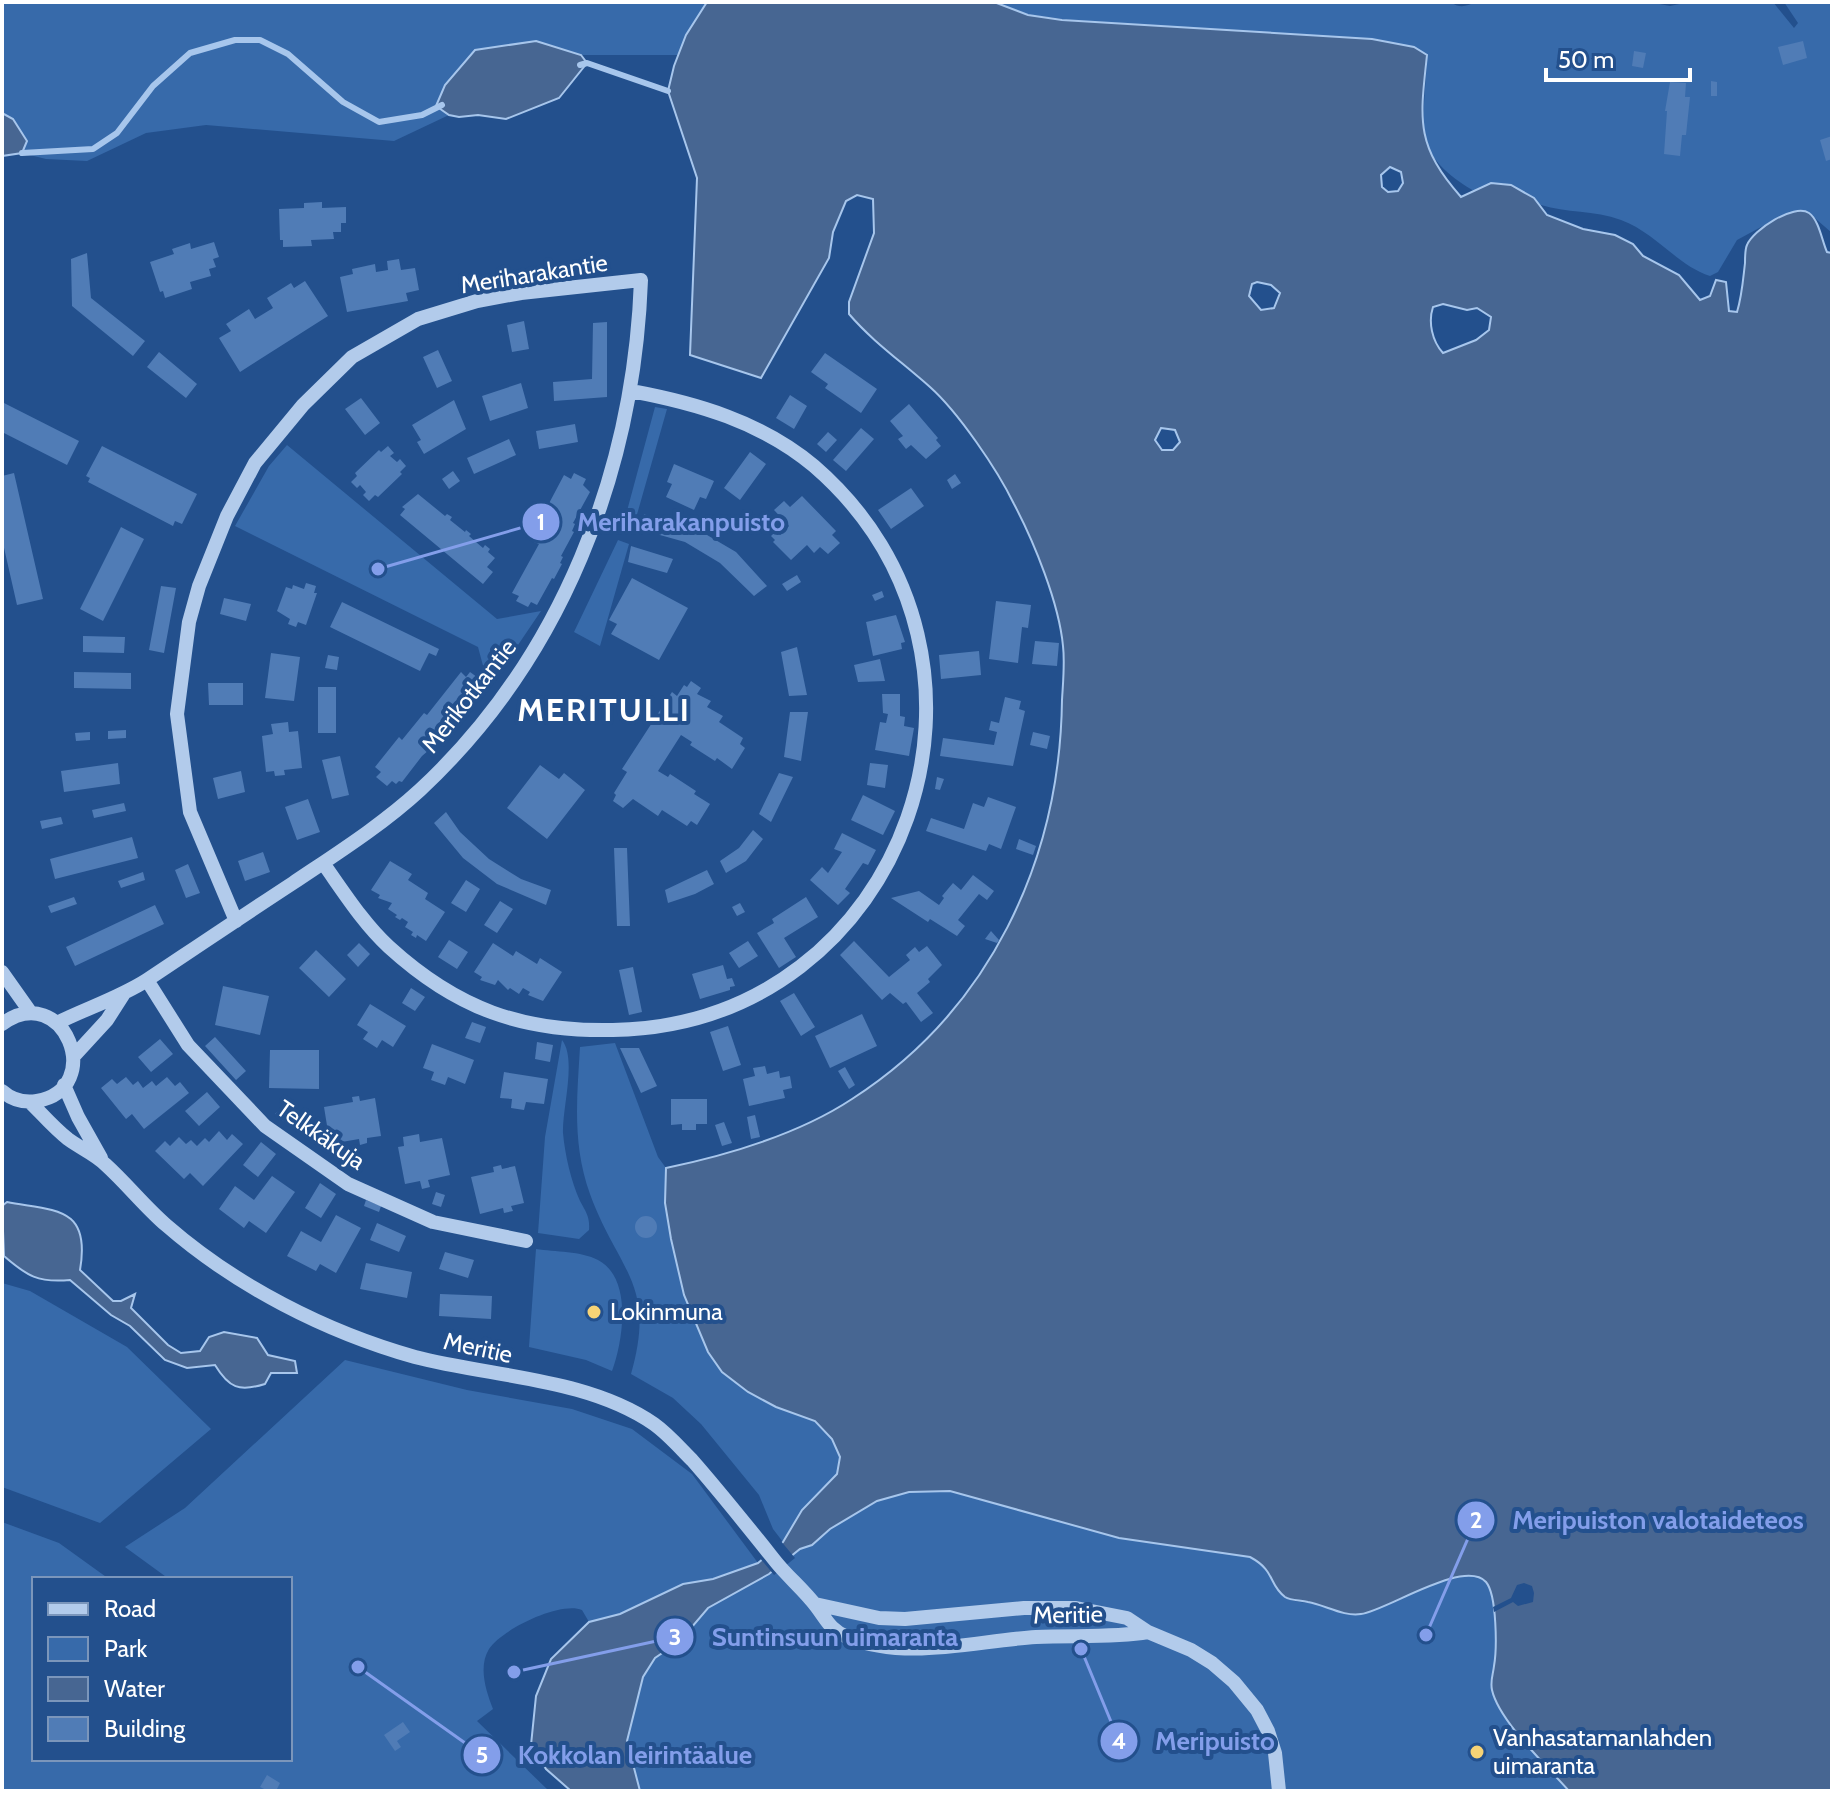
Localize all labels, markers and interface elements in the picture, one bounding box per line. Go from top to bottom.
scale bar [1546,32,1690,82]
text: 50 m [1558,45,1614,74]
street label: Meriharakantie [458,248,610,299]
callout: Meriharakanpuisto [521,497,801,547]
text: Meriharakanpuisto [577,506,785,538]
text: 1 [537,507,545,536]
street label: Merikotkantie [415,633,522,758]
district label: MERITULLI [517,690,691,729]
street label: Telkkäkuja [271,1094,372,1176]
place label: Lokinmuna [610,1297,723,1326]
marker: Lokinmuna [585,1303,603,1321]
street label: Meritie [441,1326,515,1369]
callout: Meripuiston valotaideteos [1456,1495,1820,1545]
text: Meripuiston valotaideteos [1512,1504,1804,1536]
text: 2 [1470,1505,1482,1534]
legend [32,1577,292,1761]
text: Road [104,1594,156,1623]
street label: Meritie [1033,1599,1103,1630]
callout: Suntinsuun uimaranta [655,1612,974,1662]
text: Suntinsuun uimaranta [712,1621,958,1653]
text: 3 [669,1622,681,1651]
text: Park [104,1634,147,1663]
text: Water [104,1674,165,1703]
text: Building [104,1714,186,1743]
callout: Meripuisto [1099,1716,1291,1766]
place label: Vanhasatamanlahden uimaranta [1493,1723,1712,1780]
text: Meripuisto [1155,1725,1275,1757]
text: 4 [1112,1726,1126,1755]
callout: Kokkolan leirintäalue [462,1730,769,1780]
text: Kokkolan leirintäalue [518,1739,752,1771]
text: 5 [476,1740,488,1769]
marker: Vanhasatamanlahden uimaranta [1468,1743,1486,1761]

